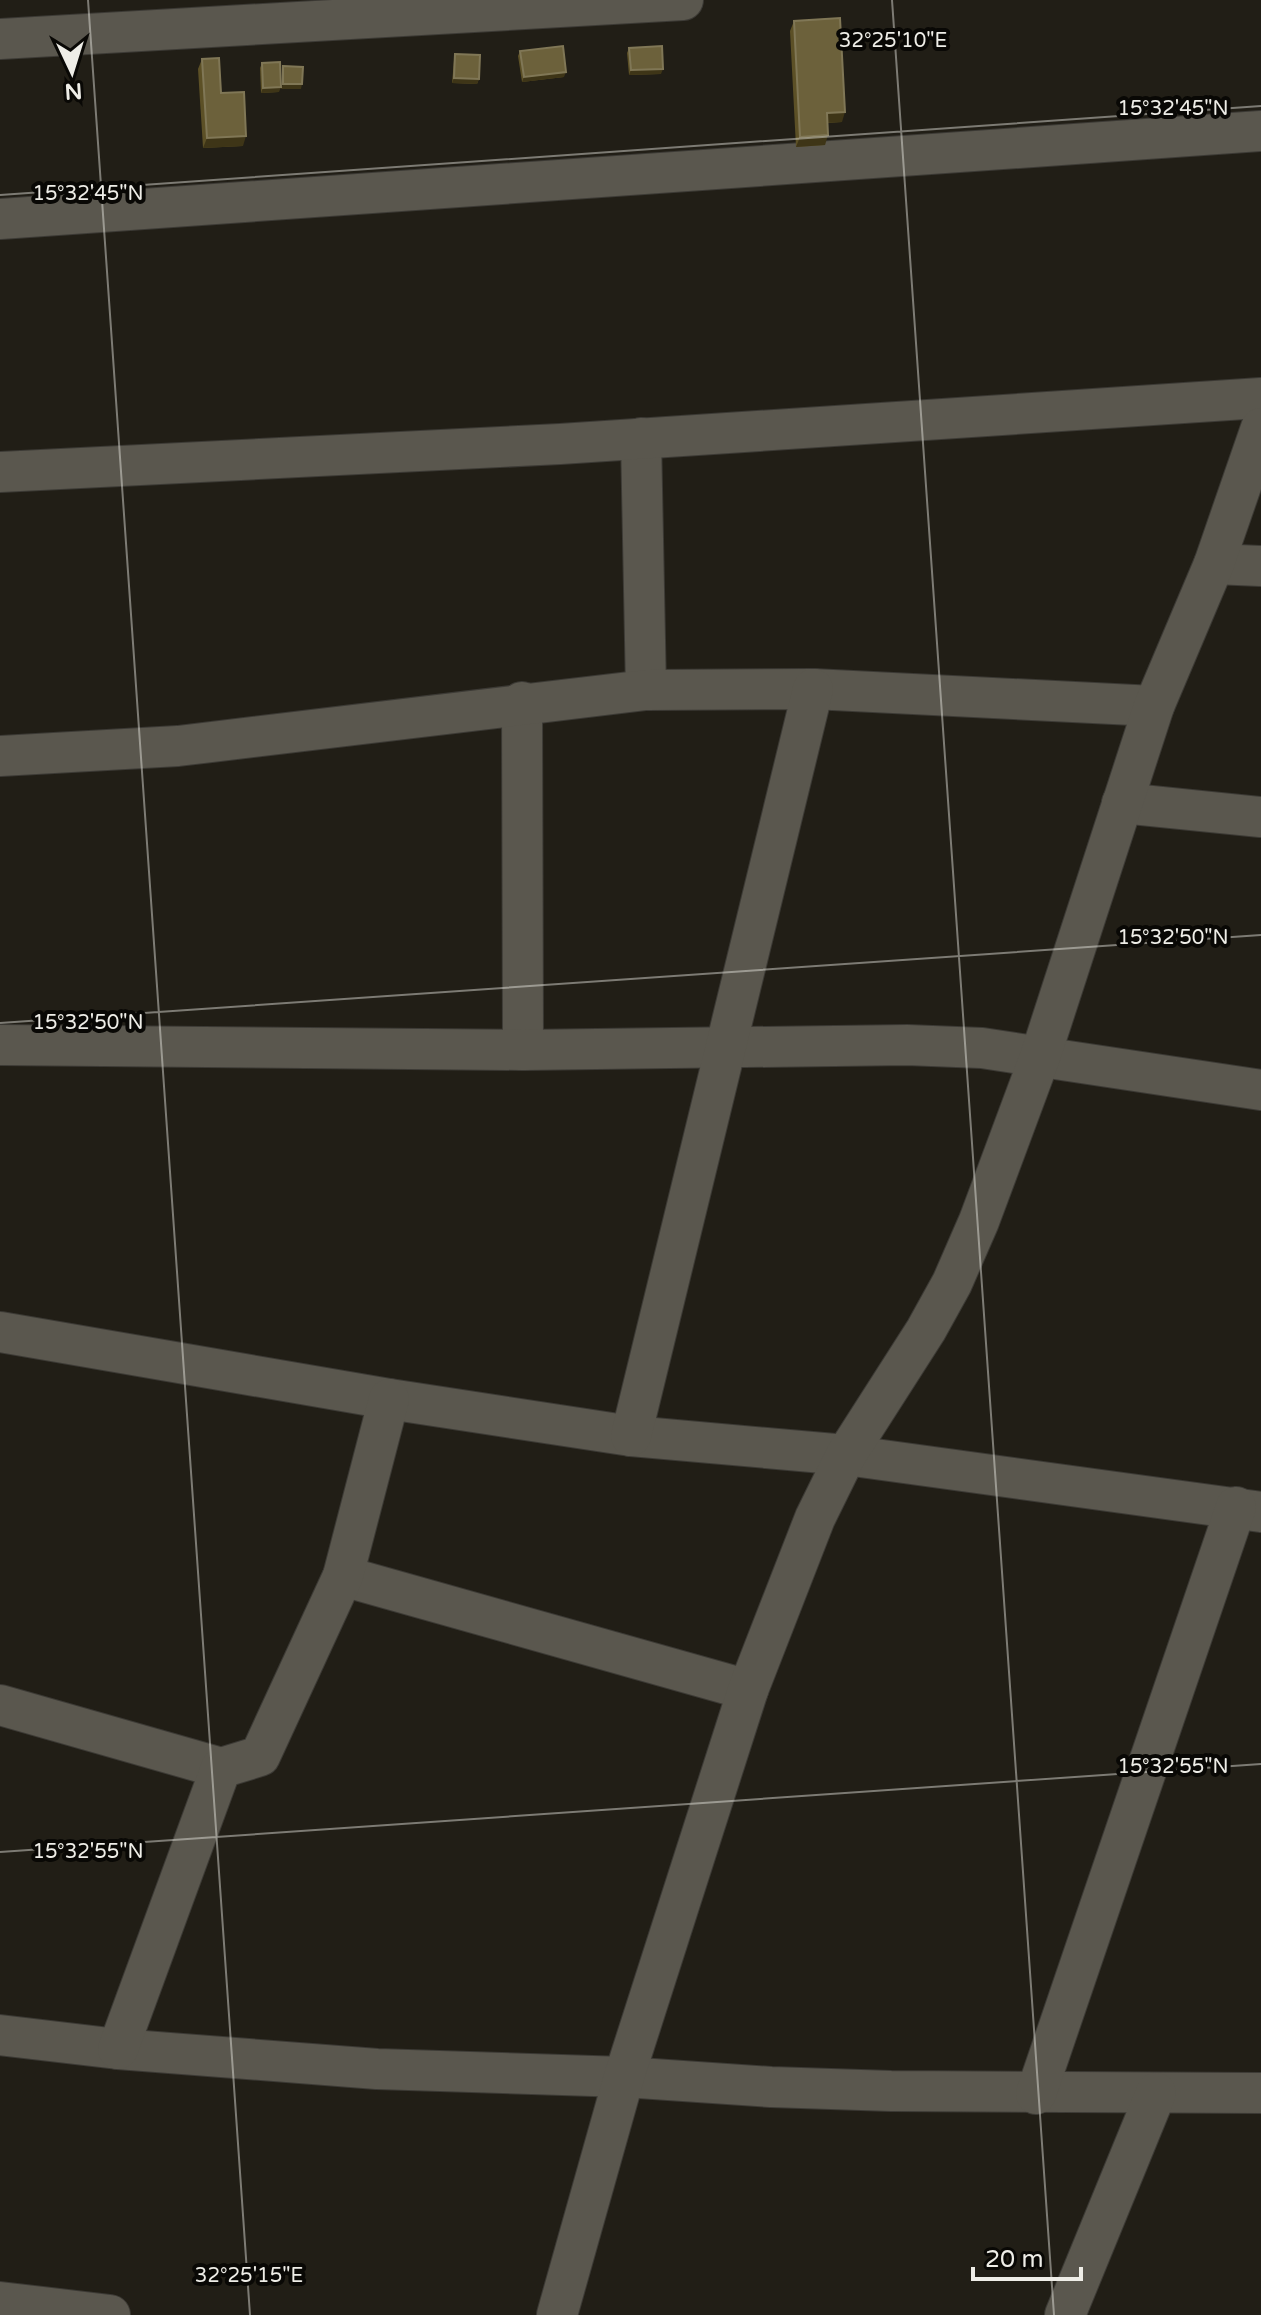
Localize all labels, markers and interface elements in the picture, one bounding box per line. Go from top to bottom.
text: 32°25'10"E [839,29,947,53]
north arrow [32,32,112,112]
text: N [64,77,83,105]
text: 15°32'45"N [1117,97,1229,121]
text: 15°32'45"N [32,182,144,206]
text: 15°32'50"N [1117,926,1229,950]
text: 15°32'50"N [32,1011,144,1035]
text: 15°32'55"N [1117,1755,1229,1779]
text: 15°32'55"N [32,1840,144,1864]
scale bar [973,2231,1081,2281]
text: 20 m [985,2245,1043,2274]
text: 32°25'15"E [195,2264,303,2288]

